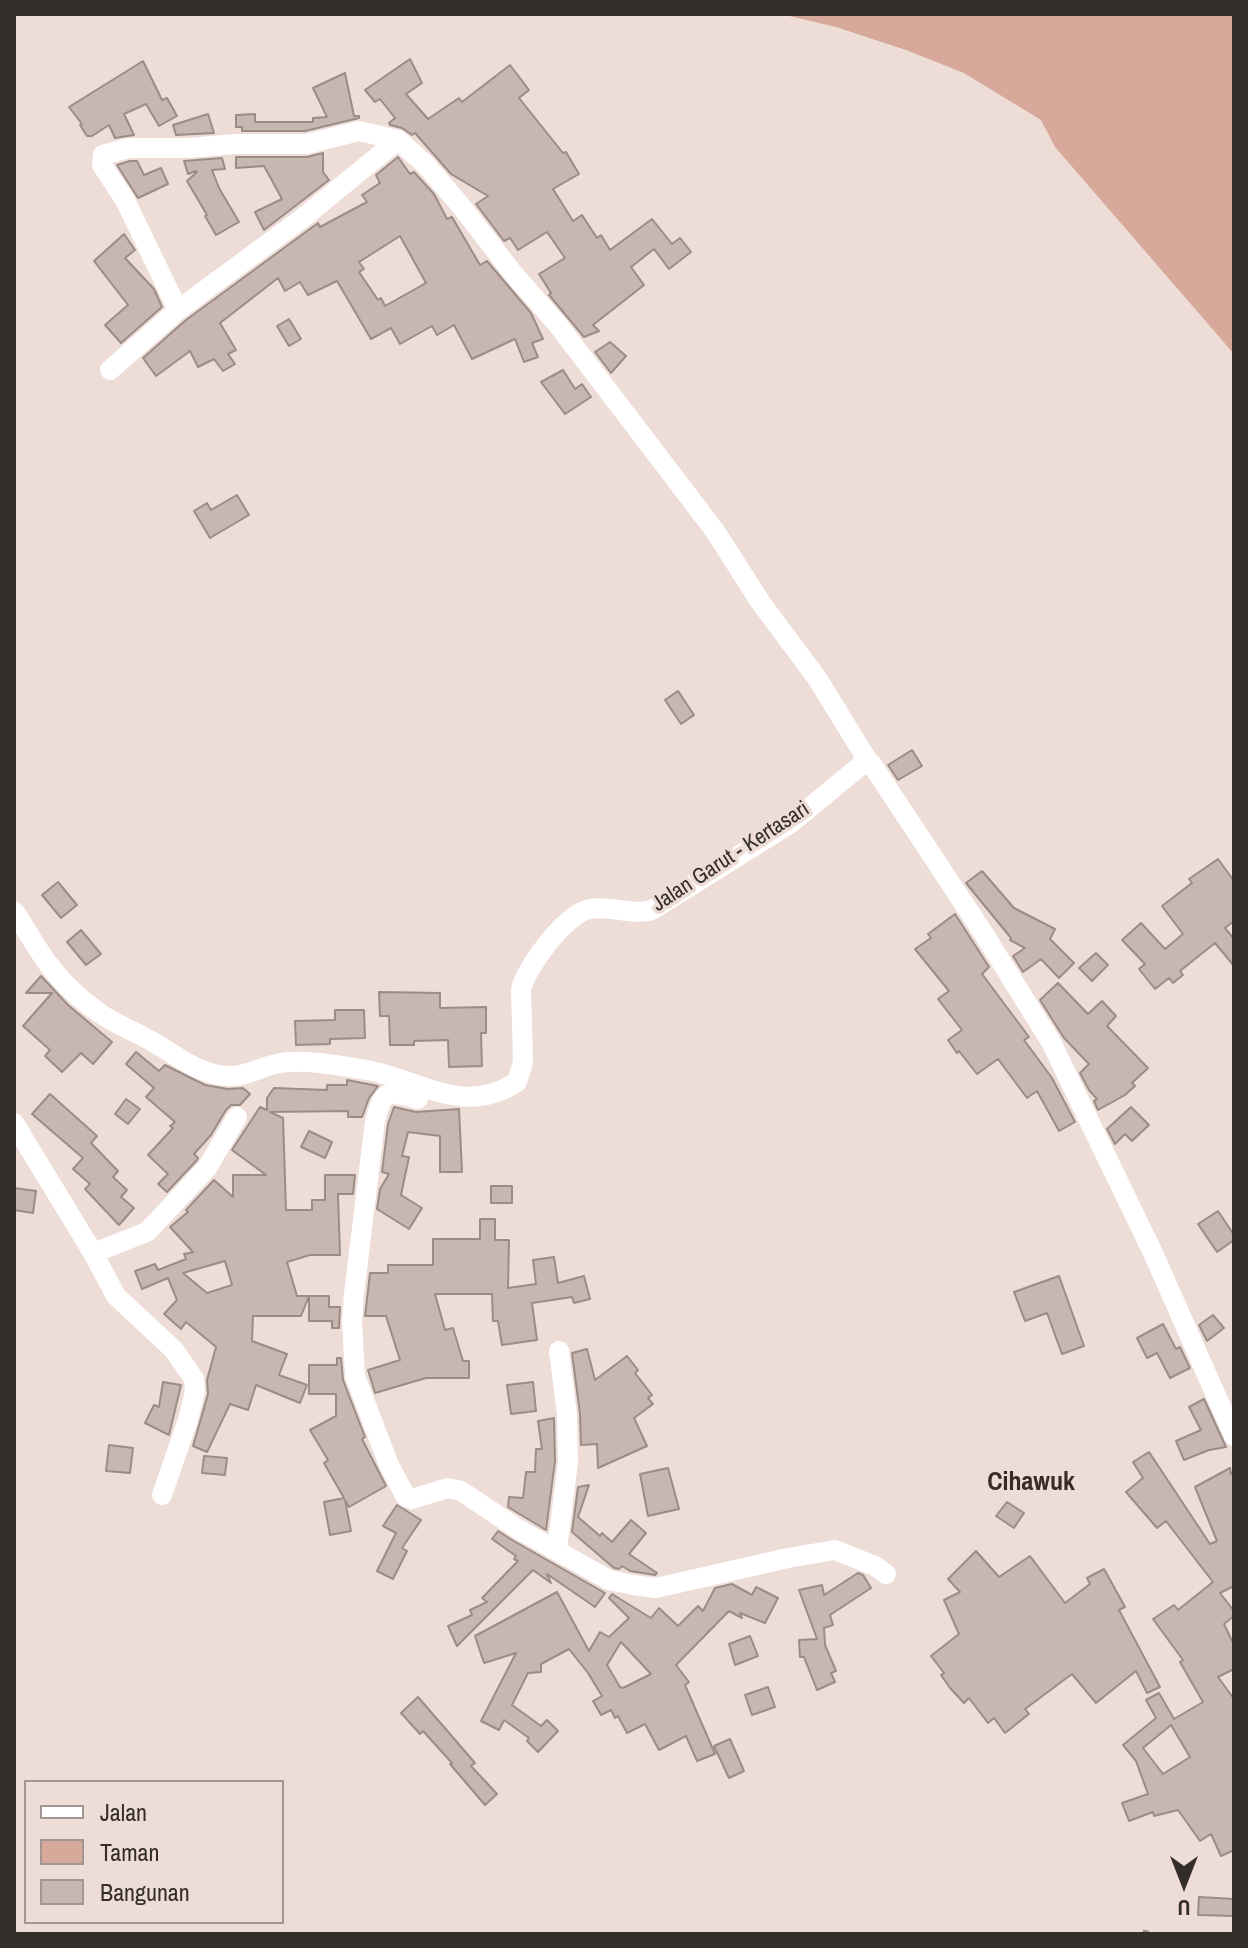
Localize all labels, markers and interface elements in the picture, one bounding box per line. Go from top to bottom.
street label: Jalan Garut - Kertasari [647,796,815,918]
district label: Cihawuk [987,1467,1075,1499]
legend [24,1780,284,1924]
text: Jalan [100,1796,147,1828]
text: Taman [100,1836,159,1868]
north arrow [1144,1844,1224,1924]
text: Bangunan [100,1876,190,1908]
text: U [1177,1893,1191,1923]

